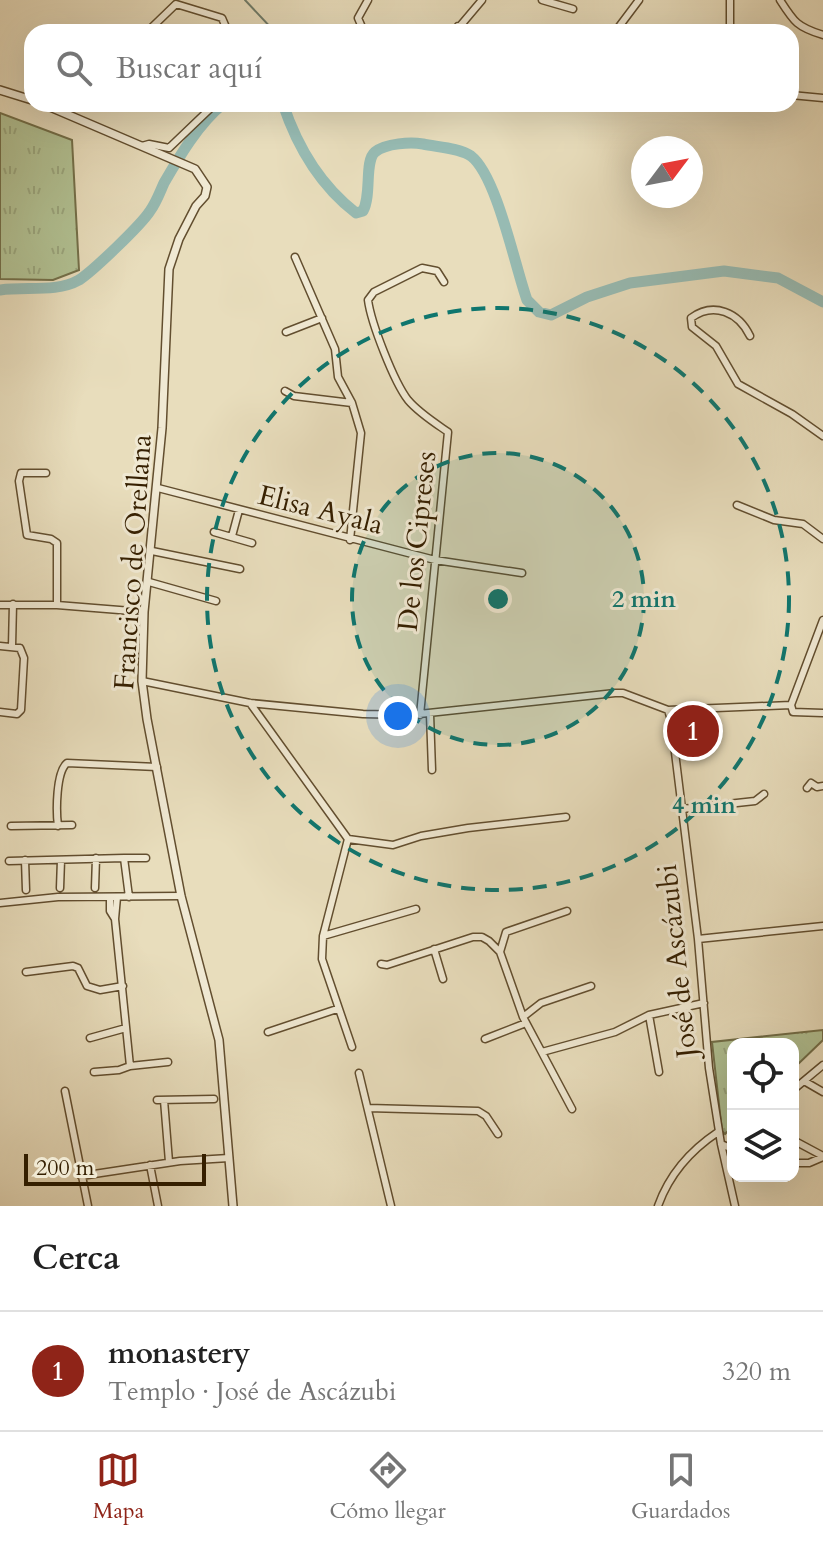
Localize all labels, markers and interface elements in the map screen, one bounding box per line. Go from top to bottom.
search box [24,24,799,112]
icon: search [52,46,96,90]
text: Buscar aquí [116,48,262,89]
north arrow [631,136,703,208]
street label: Francisco de Orellana [105,433,161,691]
street label: De los Cipreses [389,449,445,633]
street label: Elisa Ayala [254,476,387,544]
text: 2 min [612,583,677,616]
centre of rings [484,585,512,613]
your location [378,696,418,736]
pin: 1 [667,701,719,761]
text: 4 min [672,789,737,822]
street label: José de Ascázubi [648,862,706,1063]
map controls [727,1038,799,1182]
button: locate [727,1038,799,1110]
button: layers [727,1110,799,1182]
scale bar [24,1150,206,1186]
text: 200 m [36,1153,94,1183]
text: Cerca [32,1235,120,1281]
text: monastery [108,1333,250,1374]
text: 1 [51,1354,65,1389]
text: 320 m [722,1354,791,1389]
text: Templo · José de Ascázubi [108,1374,396,1409]
tab: Mapa [93,1448,144,1526]
tab: Cómo llegar [330,1448,446,1526]
tab: Guardados [631,1448,730,1526]

